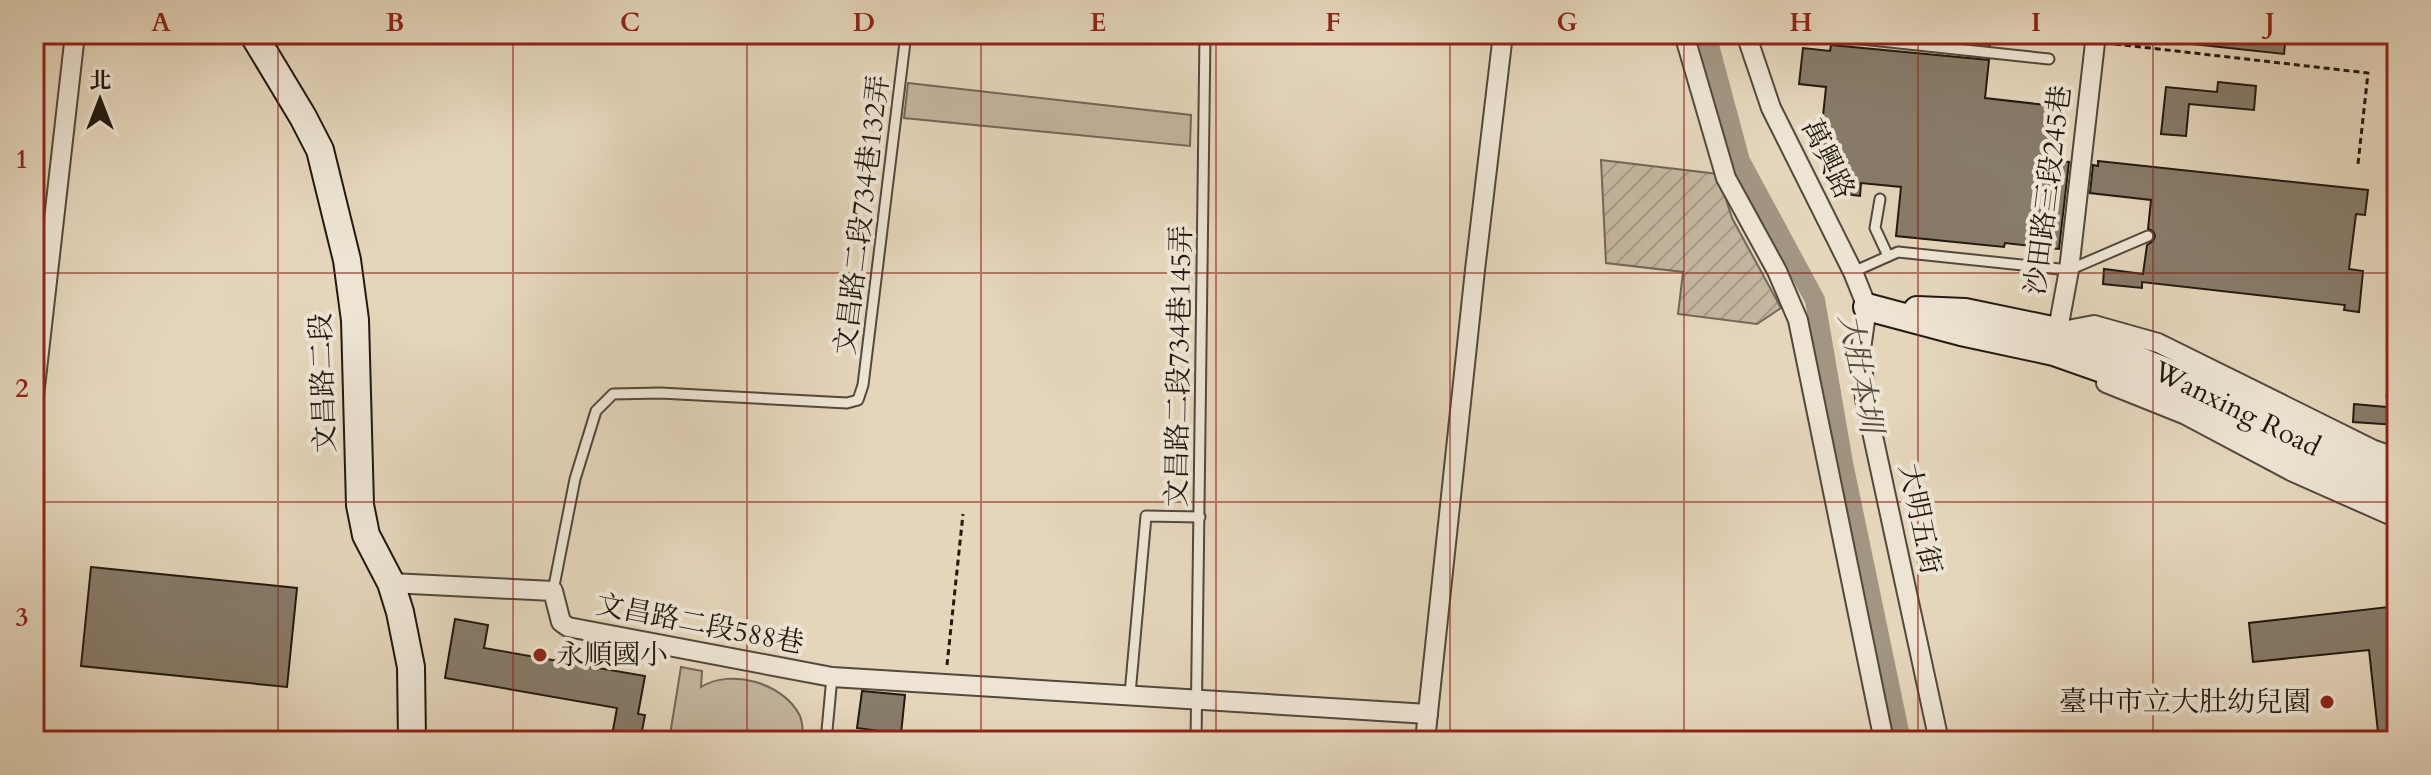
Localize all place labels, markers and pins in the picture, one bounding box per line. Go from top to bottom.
place label: 永順國小 [556,636,668,674]
marker: 永順國小 [531,646,549,664]
place label: 臺中市立大肚幼兒園 [2059,683,2311,721]
marker: 臺中市立大肚幼兒園 [2318,693,2336,711]

